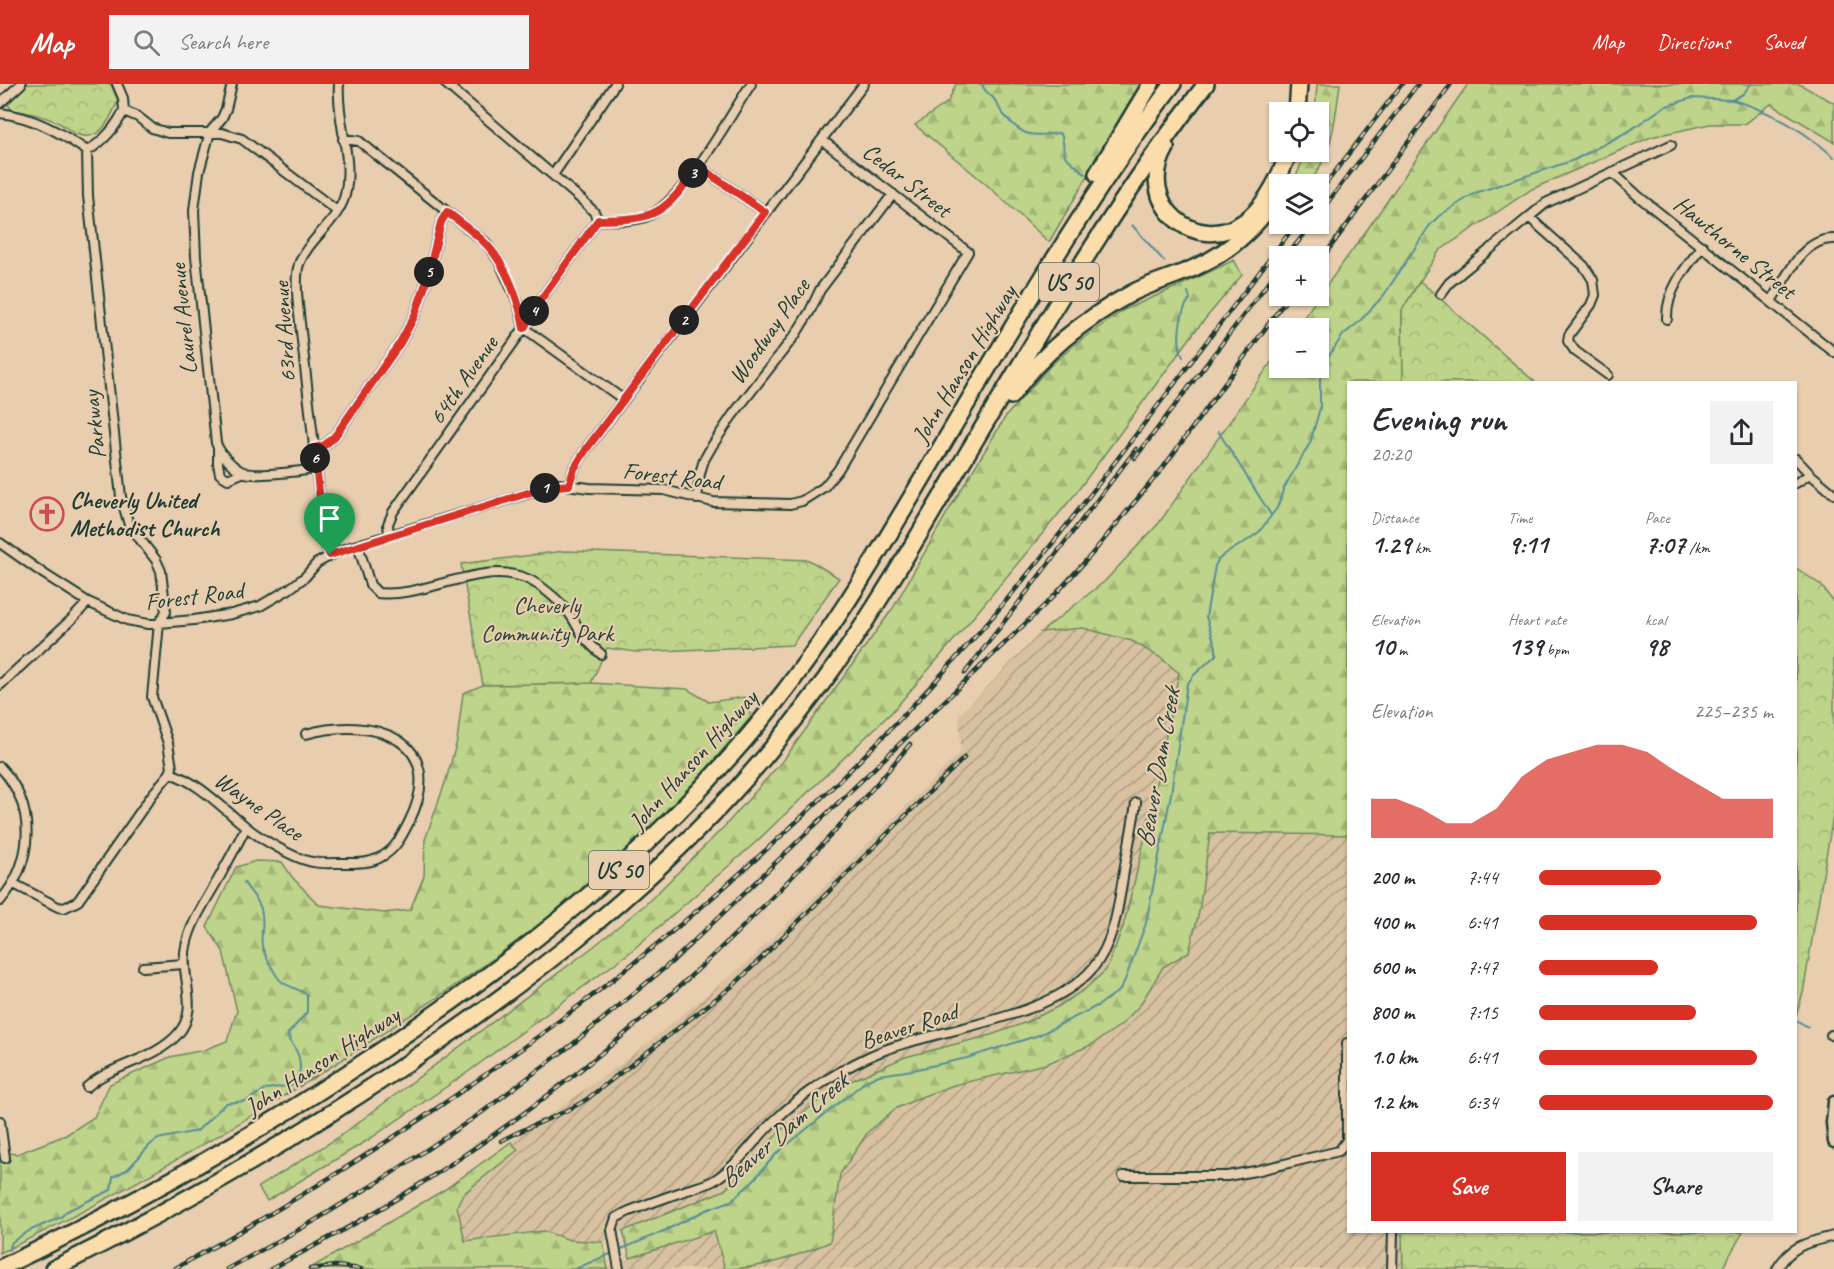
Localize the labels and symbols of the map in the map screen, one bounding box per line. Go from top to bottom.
street label: Cedar Street [857,136,959,225]
pin: 3 [678,158,708,188]
street label: Hawthorne Street [1668,189,1804,307]
pin: 5 [414,257,444,287]
street label: Laurel Avenue [162,260,204,376]
road number: US 50 [1039,263,1099,301]
street label: Woodway Place [722,271,818,390]
street label: John Hanson Highway [905,278,1024,449]
street label: 63rd Avenue [265,279,302,383]
pin: 4 [519,296,549,326]
pin: 2 [669,305,699,335]
street label: 64th Avenue [422,328,506,430]
street label: Parkway [75,388,112,461]
pin: 6 [300,443,330,473]
street label: Forest Road [621,455,726,497]
pin: 1 [530,473,560,503]
place label: Cheverly United Methodist Church [70,485,220,543]
pin [304,493,355,555]
church icon: Cheverly United Methodist Church [29,496,65,532]
street label: Forest Road [143,575,248,617]
park label: Cheverly Community Park [481,590,615,648]
street label: John Hanson Highway [621,682,765,837]
water label: Beaver Dam Creek [1127,682,1188,850]
street label: Wayne Place [209,765,311,849]
road number: US 50 [589,851,649,889]
street label: Beaver Road [857,995,965,1056]
street label: John Hanson Highway [238,999,407,1123]
water label: Beaver Dam Creek [712,1062,858,1196]

